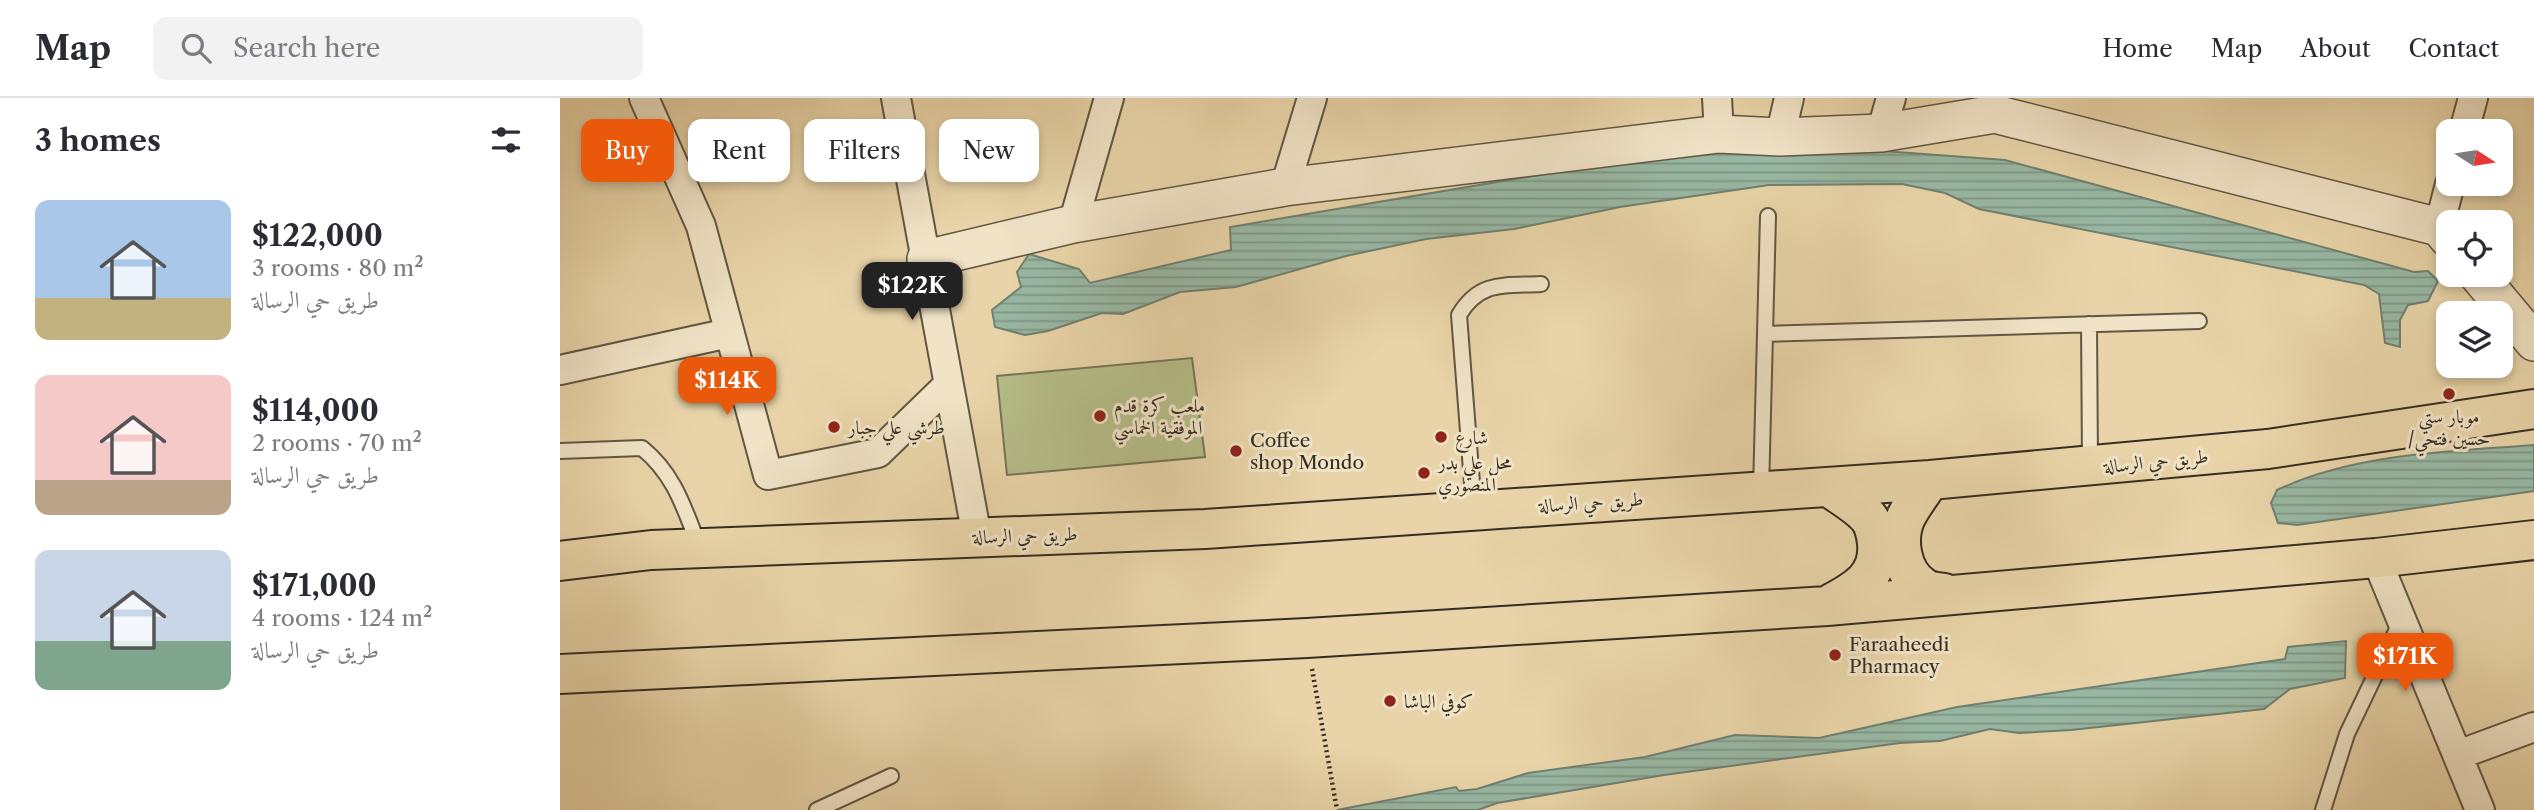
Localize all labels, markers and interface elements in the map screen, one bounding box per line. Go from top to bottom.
search box [153,17,643,80]
text: Map [35,28,111,69]
icon: search [177,29,215,67]
text: Search here [233,32,380,64]
text: Home [2102,34,2173,63]
text: Map [2211,34,2262,63]
text: About [2300,34,2371,63]
text: Contact [2409,34,2499,63]
chip: Buy [581,119,674,182]
chip: Rent [688,119,790,182]
chip: Filters [804,119,925,182]
chip: New [939,119,1039,182]
north arrow [2436,119,2513,196]
map controls [2436,119,2513,378]
icon: filters [487,121,525,159]
text: 3 homes [35,122,161,159]
button: locate [2436,210,2513,287]
text: $122,000 [252,217,383,254]
icon: home [91,228,175,312]
text: 3 rooms · 80 m² [252,254,424,282]
pin: $122K [863,262,961,322]
text: $122K [878,271,946,299]
text: طريق حي الرسالة [252,286,379,314]
button: layers [2436,301,2513,378]
pin: $114K [678,358,776,417]
text: $114K [694,366,760,394]
marker: موبار ستي /حسين فتحي [2441,386,2457,402]
text: $114,000 [252,392,379,429]
place label: ملعب كرة قدم الموفقية الخماسي [1114,394,1205,445]
icon: home [91,403,175,487]
place label: موبار ستي /حسين فتحي [2408,405,2490,457]
marker: ملعب كرة قدم الموفقية الخماسي [1092,408,1108,424]
place label: طرشي علي جبار [846,416,945,446]
marker: طرشي علي جبار [826,419,842,435]
place label: شارع [1455,426,1488,453]
text: 2 rooms · 70 m² [252,429,422,457]
place label: Coffee shop Mondo [1250,429,1364,474]
marker: شارع [1433,429,1449,445]
marker: Coffee shop Mondo [1228,443,1244,459]
street label: طريق حي الرسالة [2102,445,2210,482]
place label: محل علي بدر المنصوري [1436,451,1512,500]
text: طريق حي الرسالة [252,461,379,489]
marker: محل علي بدر المنصوري [1416,465,1432,481]
street label: طريق حي الرسالة [1537,487,1644,522]
street label: طريق حي الرسالة [971,522,1078,553]
text: $171,000 [252,567,377,604]
icon: home [91,578,175,662]
text: 4 rooms · 124 m² [252,604,432,632]
place label: Faraaheedi Pharmacy [1849,633,1949,678]
pin: $171K [2356,634,2454,693]
text: طريق حي الرسالة [252,636,379,664]
text: $171K [2373,642,2437,670]
marker: Faraaheedi Pharmacy [1827,647,1843,663]
place label: كوفي الباشا [1404,690,1473,717]
marker: كوفي الباشا [1382,693,1398,709]

